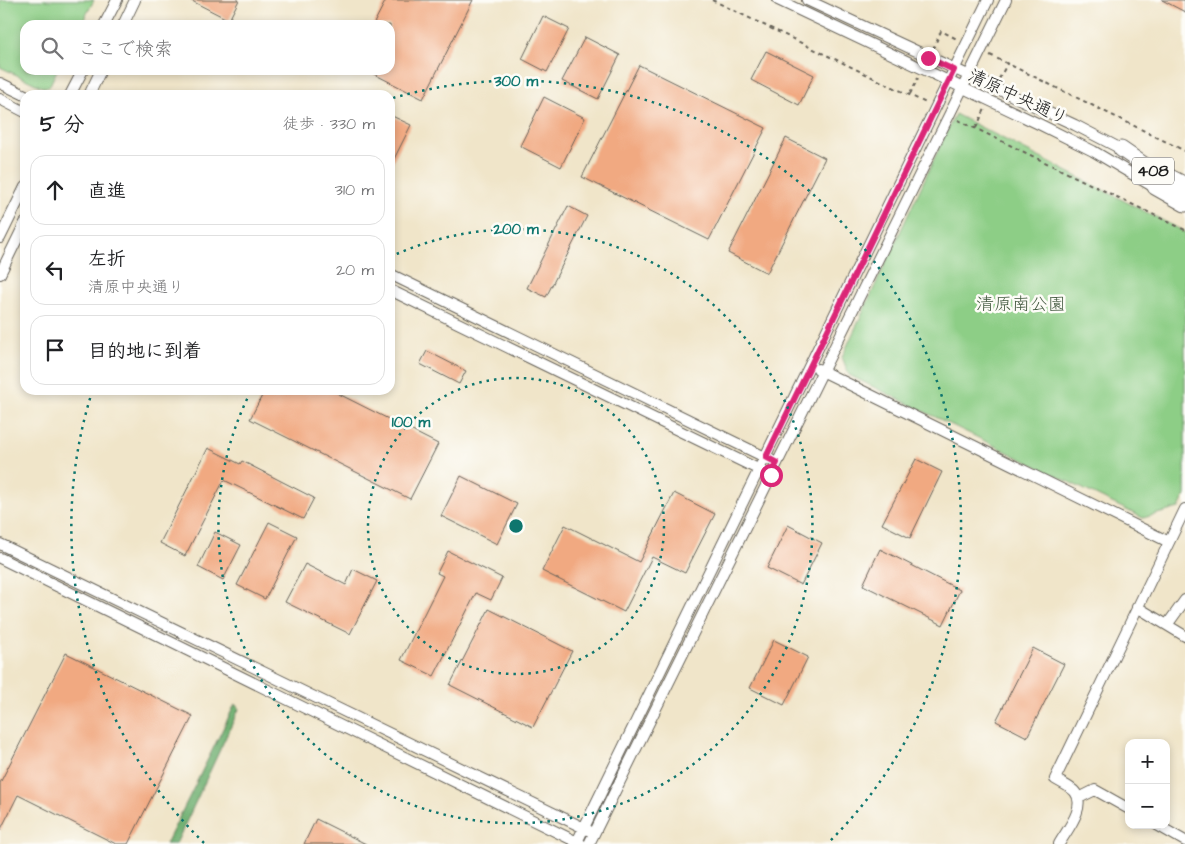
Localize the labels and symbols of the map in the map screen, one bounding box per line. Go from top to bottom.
route end [917,47,940,70]
street label: 清原中央通り [964,63,1072,131]
text: 300 m [493,71,538,92]
road number: 408 [1132,158,1174,185]
text: 200 m [492,219,539,240]
park label: 清原南公園 [976,292,1066,317]
text: 100 m [392,412,431,433]
route start [760,464,783,487]
centre of rings [507,517,525,535]

